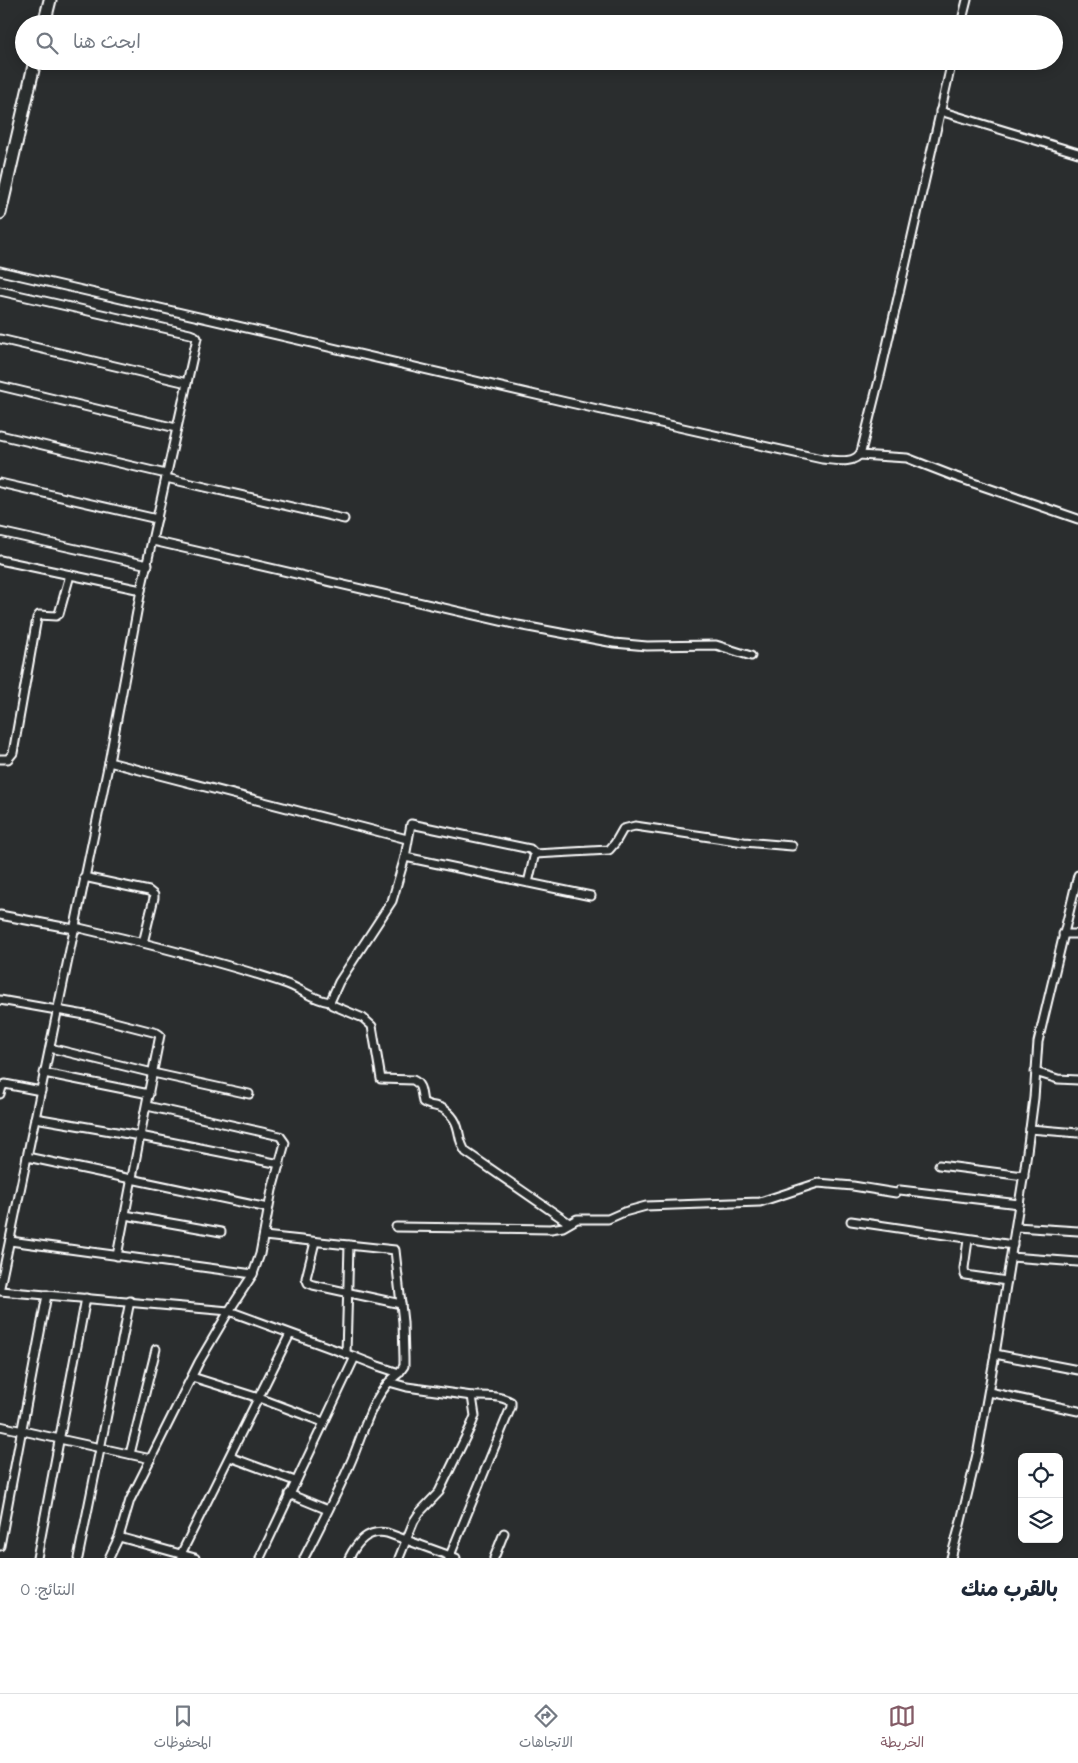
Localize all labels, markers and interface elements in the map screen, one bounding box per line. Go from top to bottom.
search box [15,15,1063,70]
icon: search [33,29,61,57]
text: ابحث هنا [73,29,141,53]
map controls [1018,1453,1063,1543]
button: locate [1018,1453,1063,1498]
button: layers [1018,1498,1063,1543]
text: بالقرب منك [961,1575,1058,1602]
text: النتائج: 0 [20,1579,75,1599]
tab: المحفوظات [154,1702,211,1755]
tab: الاتجاهات [519,1702,573,1755]
tab: الخريطة [881,1702,924,1755]

